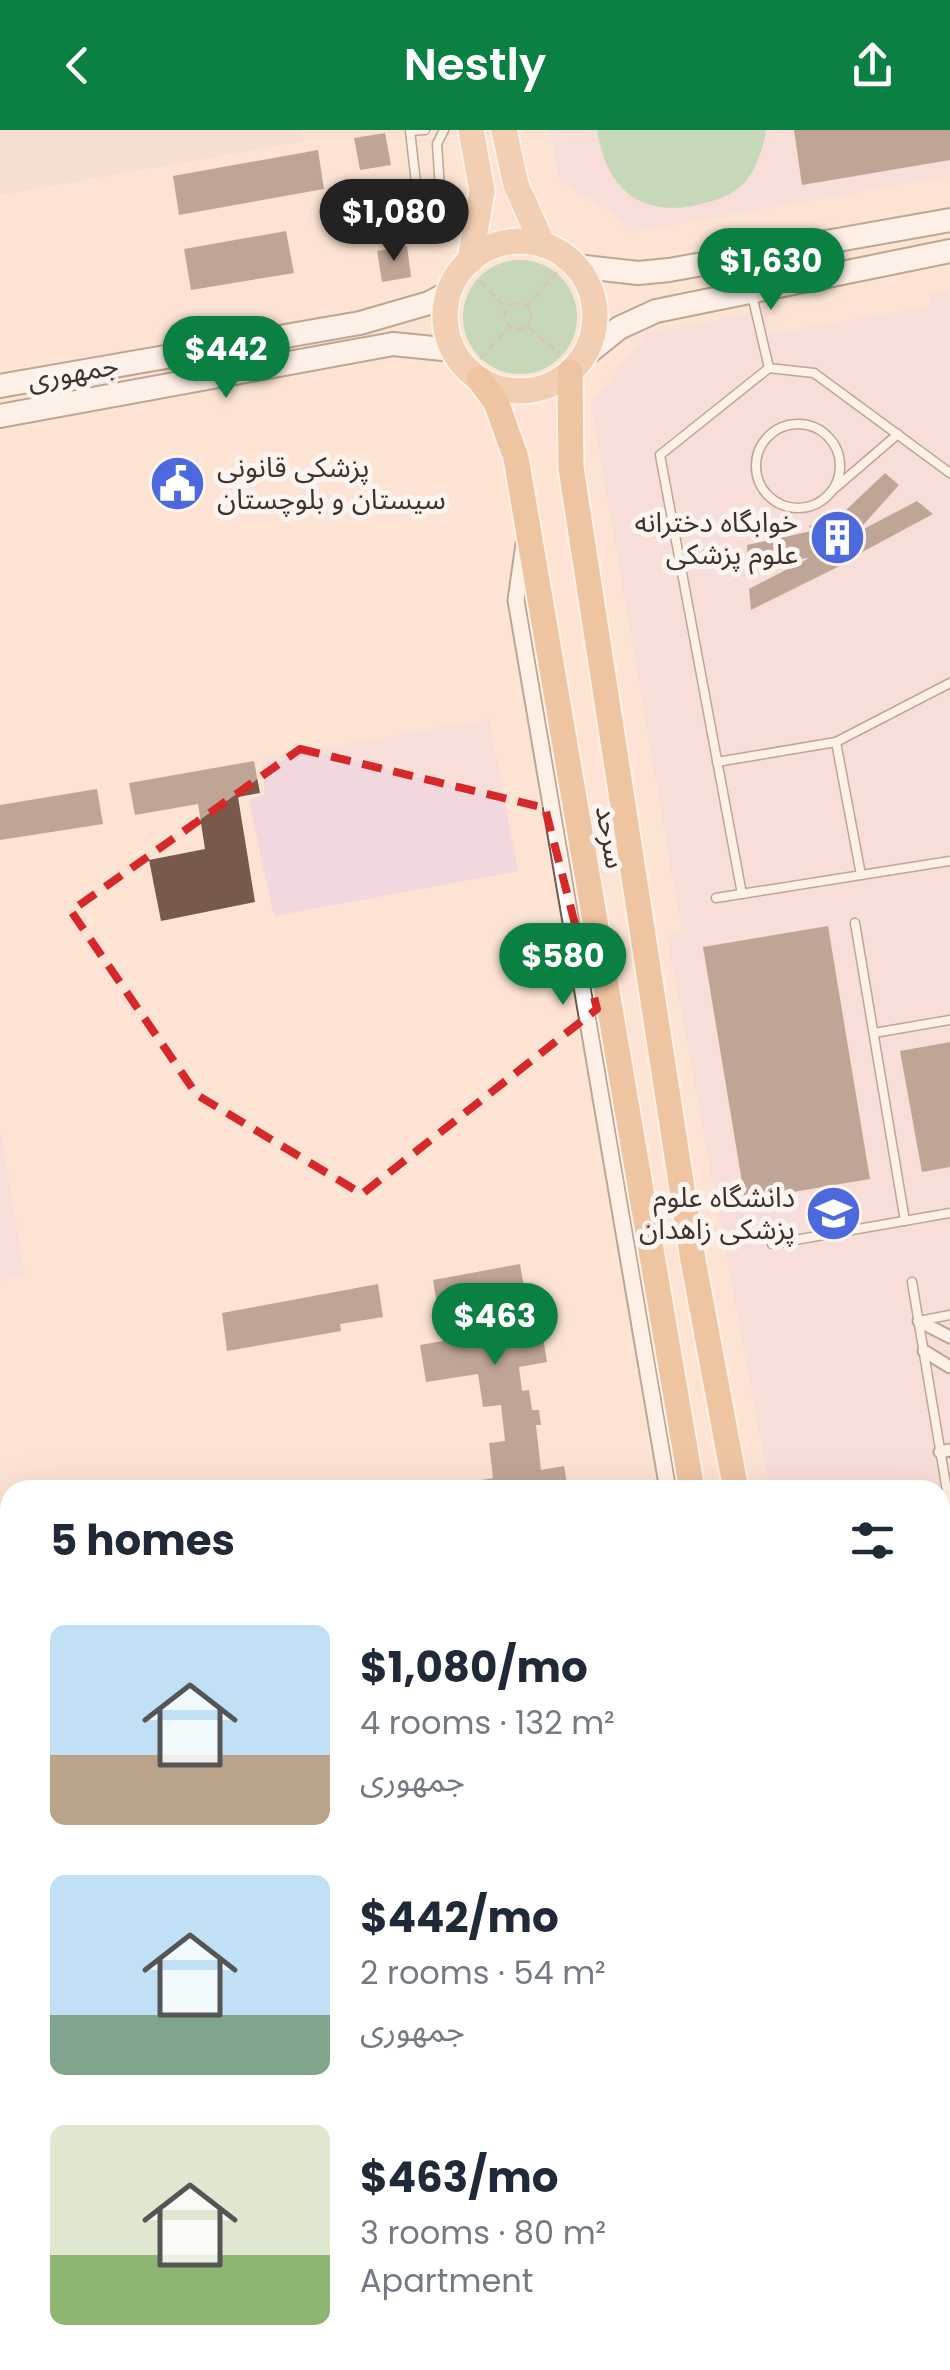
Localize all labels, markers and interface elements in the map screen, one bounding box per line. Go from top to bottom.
text: Nestly [404,33,546,96]
icon: back [50,38,105,93]
icon: share [845,38,900,93]
pin: $1,080 [313,179,475,264]
text: $1,080 [342,189,446,234]
pin: $1,630 [690,228,852,313]
text: $1,630 [720,238,822,283]
pin: $442 [167,316,285,401]
text: $442 [185,326,267,371]
street label: جمهوری [25,345,122,400]
place label: پزشکی قانونی سیستان و بلوچستان [217,448,446,519]
public building icon: پزشکی قانونی سیستان و بلوچستان [148,453,208,513]
place label: خوابگاه دخترانه علوم پزشکی [634,503,798,575]
building icon: خوابگاه دخترانه علوم پزشکی [807,508,867,568]
street label: سرحد [586,803,635,872]
pin: $580 [504,923,622,1008]
text: $580 [521,933,605,978]
place label: دانشگاه علوم پزشکی زاهدان [639,1178,795,1249]
school or university icon: دانشگاه علوم پزشکی زاهدان [804,1183,864,1243]
pin: $463 [436,1283,554,1368]
text: $463 [454,1293,536,1338]
text: 5 homes [50,1511,235,1570]
icon: filters [845,1513,900,1568]
text: $1,080/mo [360,1638,588,1697]
icon: home [130,1665,250,1785]
text: 4 rooms · 132 m² [360,1700,615,1745]
text: جمهوری [360,1757,465,1802]
text: $442/mo [360,1888,559,1947]
icon: home [130,1915,250,2035]
text: 2 rooms · 54 m² [360,1950,606,1995]
text: جمهوری [360,2007,465,2052]
text: $463/mo [360,2148,559,2207]
icon: home [130,2165,250,2285]
text: 3 rooms · 80 m² [360,2210,606,2255]
text: Apartment [360,2258,533,2303]

